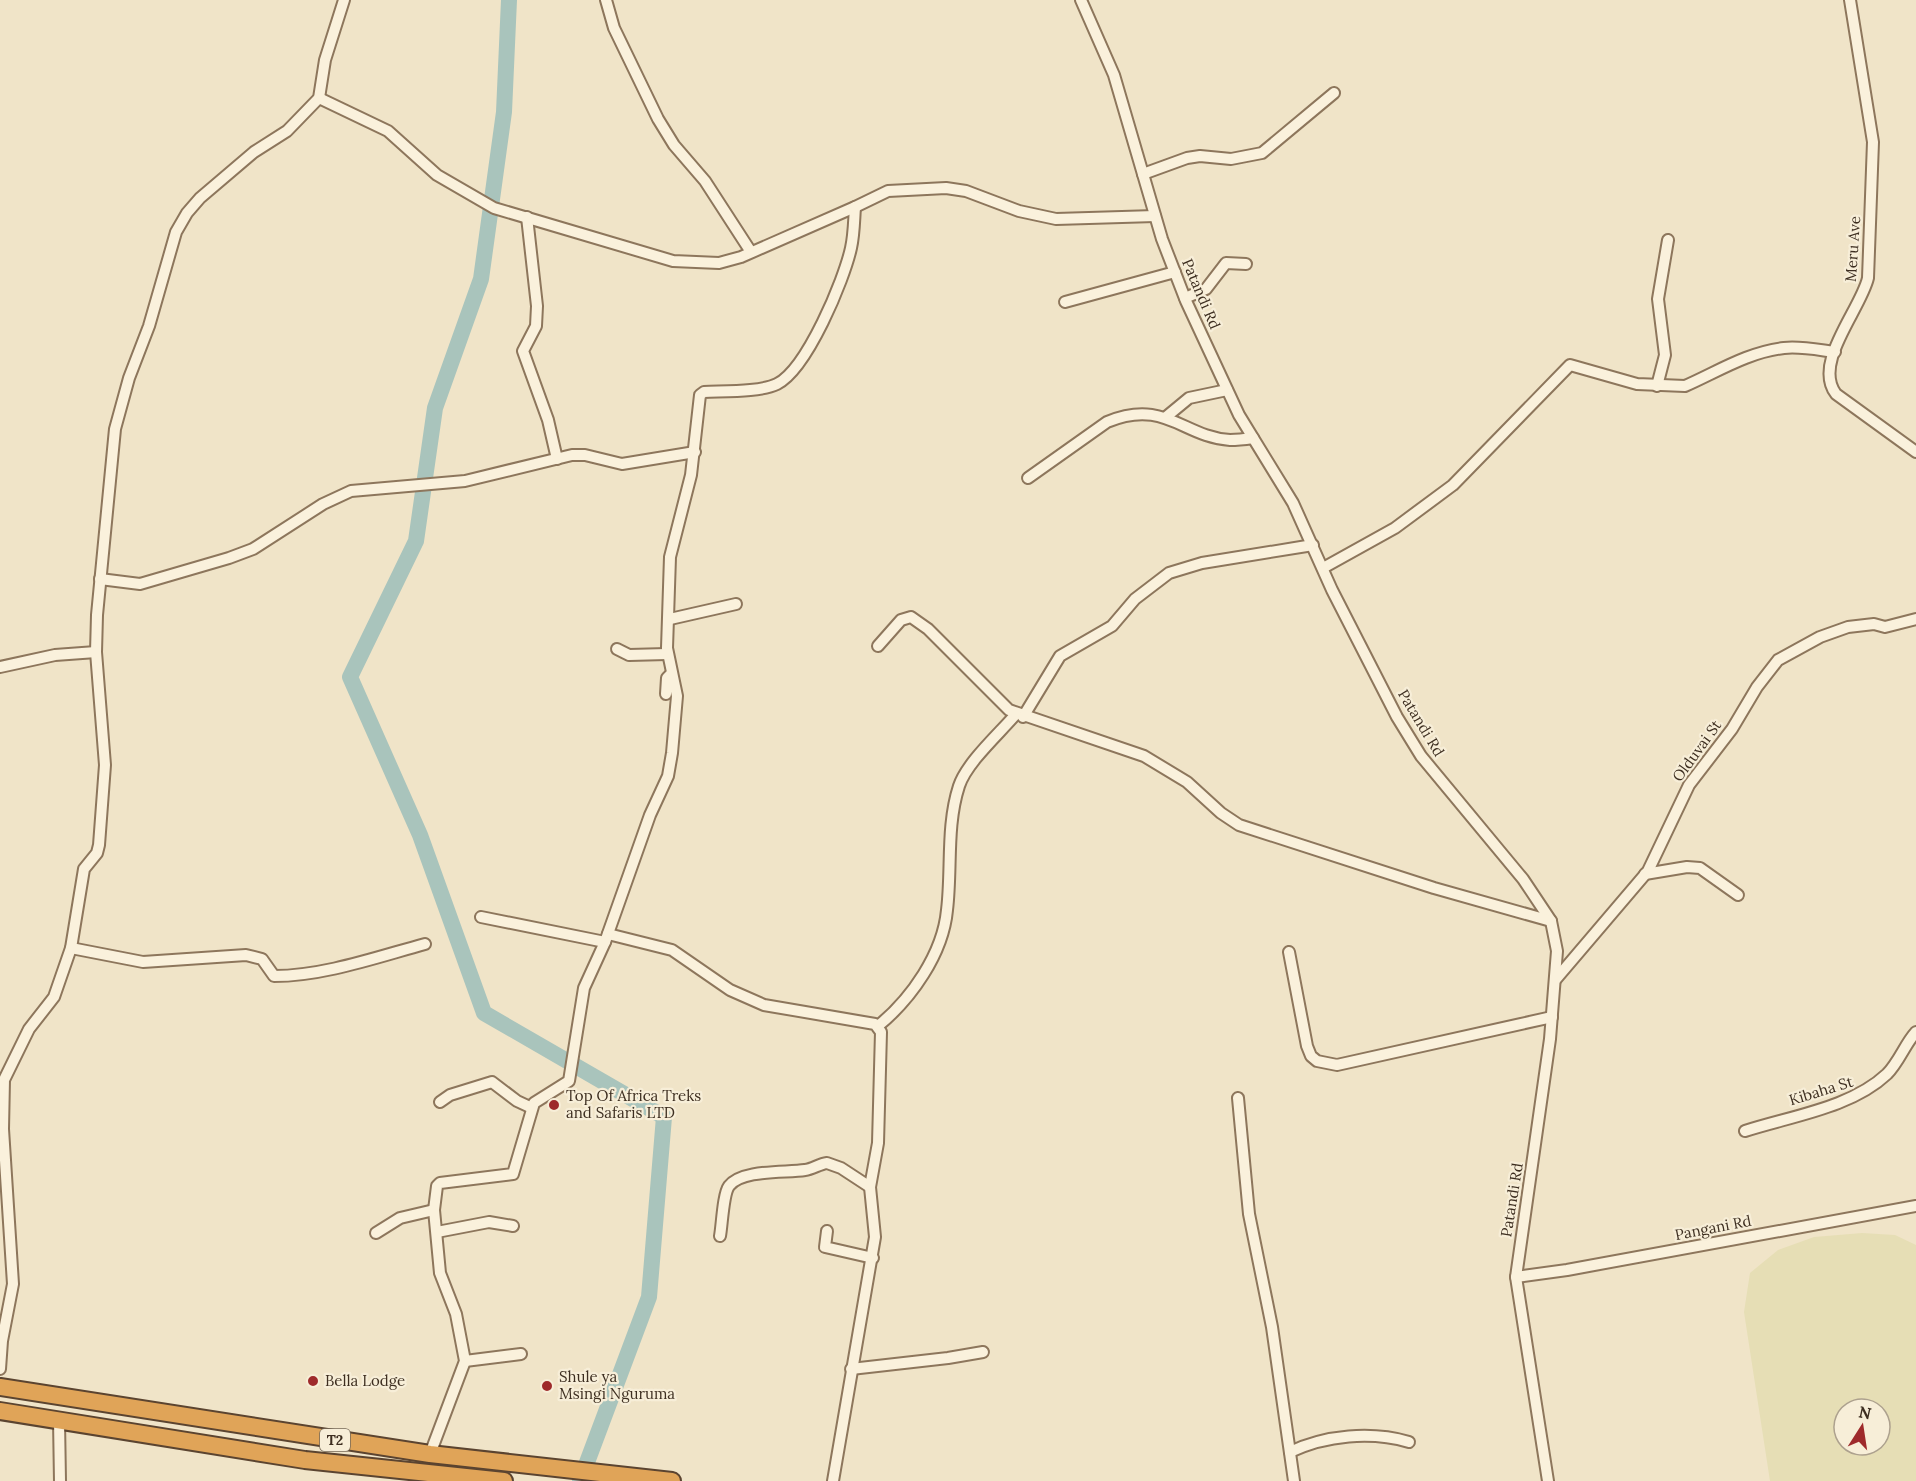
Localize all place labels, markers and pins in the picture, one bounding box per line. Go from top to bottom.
place label: Top Of Africa Treks and Safaris LTD [566,1086,701,1122]
marker: Top Of Africa Treks and Safaris LTD [547,1098,561,1112]
place label: Shule ya Msingi Nguruma [559,1367,675,1403]
place label: Bella Lodge [325,1371,405,1390]
marker: Bella Lodge [306,1374,320,1388]
marker: Shule ya Msingi Nguruma [540,1379,554,1393]

